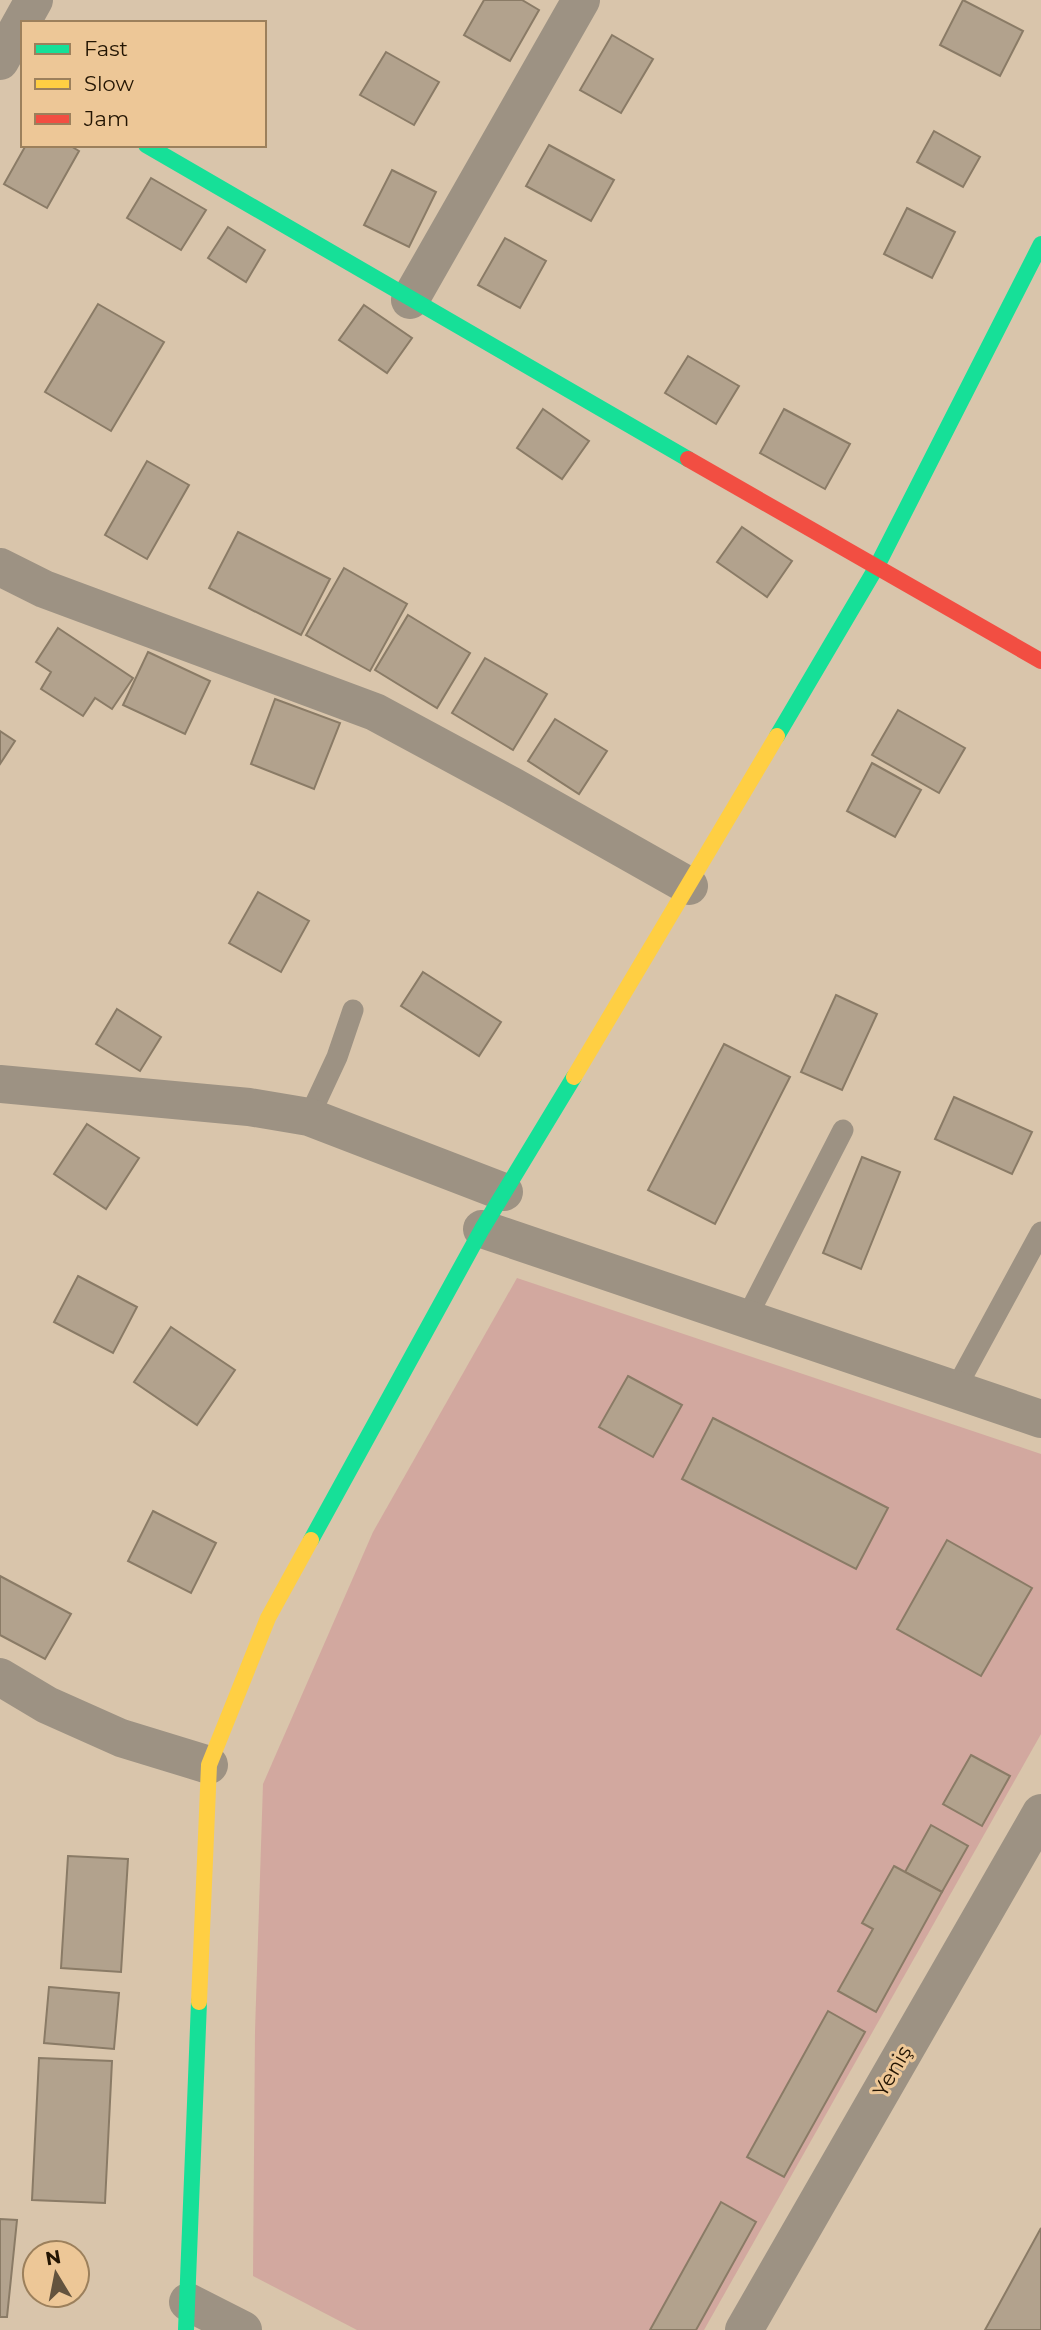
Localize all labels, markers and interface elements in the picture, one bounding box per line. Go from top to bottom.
legend [21,21,266,147]
text: Fast [84,36,128,61]
text: Slow [84,71,134,96]
text: Jam [83,106,129,131]
street label: Yeniş [867,2041,917,2101]
north arrow [21,2239,91,2309]
text: N [44,2245,63,2270]

